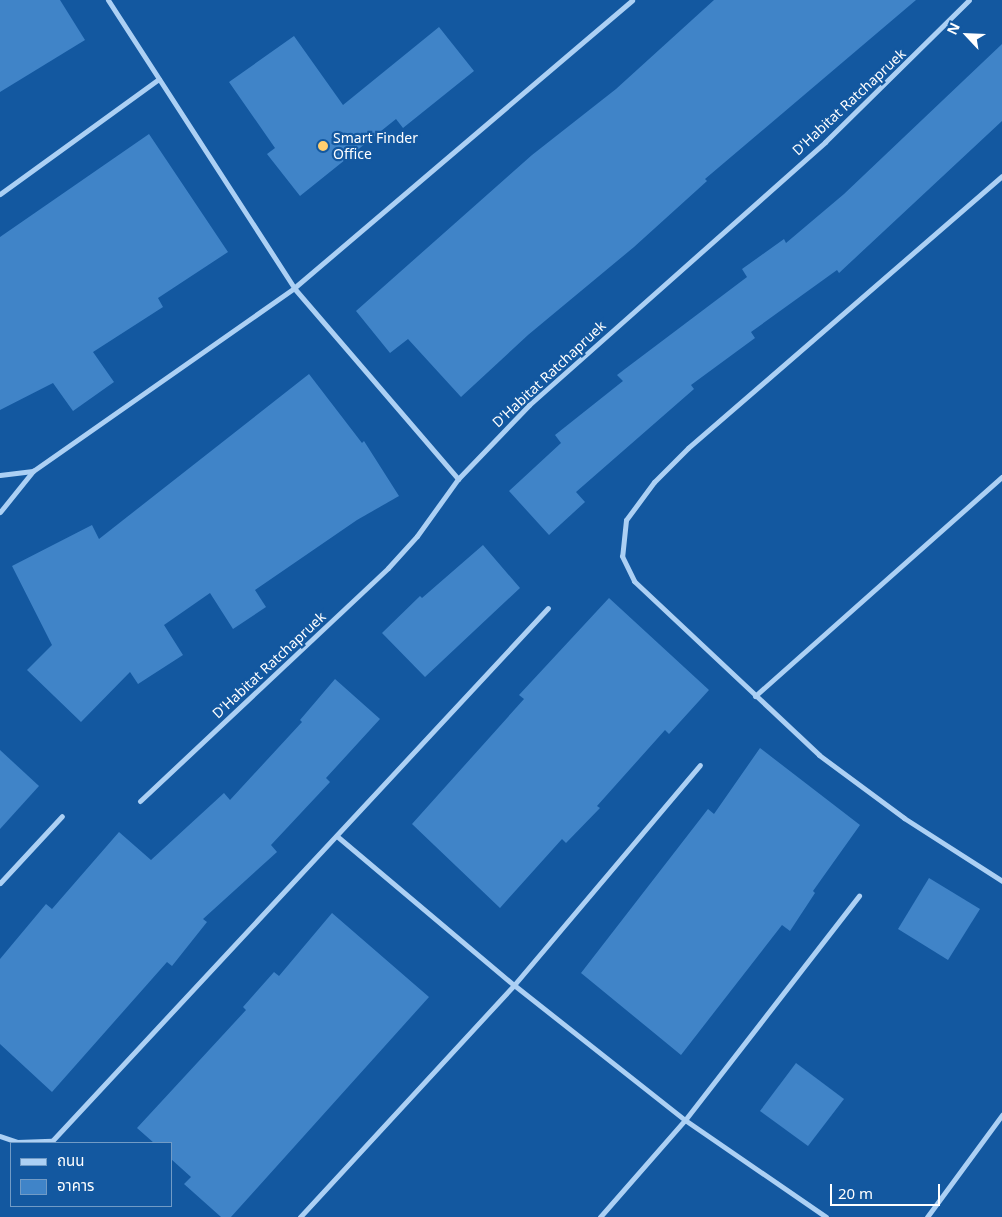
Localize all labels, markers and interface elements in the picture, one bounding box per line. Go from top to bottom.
north arrow [942,10,992,60]
text: N [942,19,964,38]
street label: D'Habitat Ratchapruek [789,45,909,159]
place label: Smart Finder Office [333,130,418,162]
marker: Smart Finder Office [317,140,329,152]
street label: D'Habitat Ratchapruek [489,317,609,431]
street label: D'Habitat Ratchapruek [209,608,329,722]
legend [10,1142,172,1207]
text: ถนน [57,1150,84,1170]
scale bar [832,1174,942,1206]
text: อาคาร [57,1175,94,1195]
text: 20 m [838,1183,873,1203]

